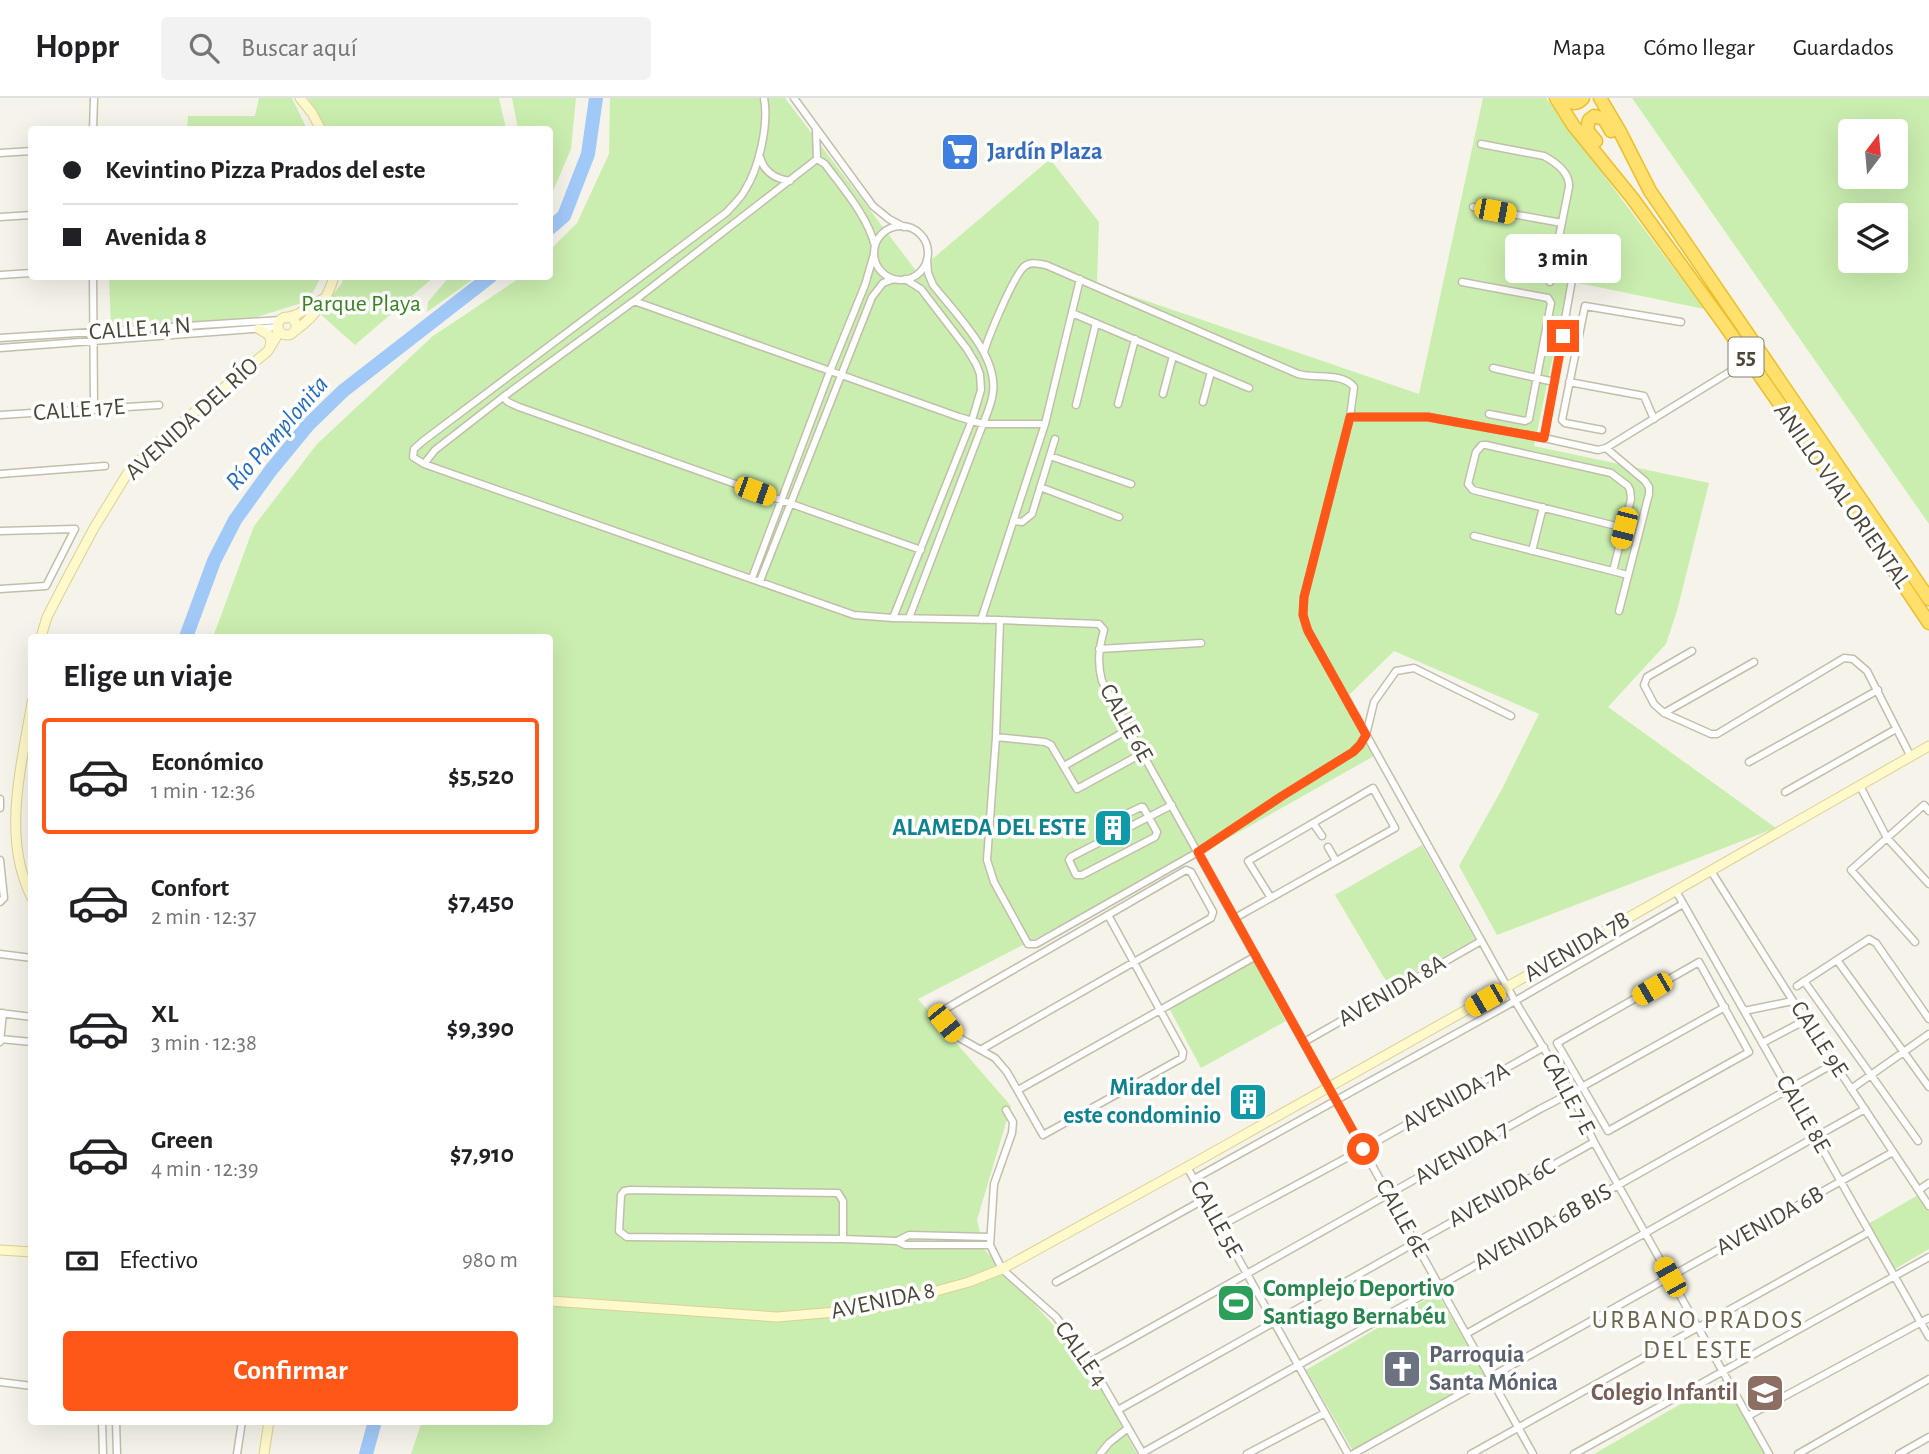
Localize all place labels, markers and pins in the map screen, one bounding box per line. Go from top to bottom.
supermarket icon: Jardín Plaza [939,131,981,173]
place label: Jardín Plaza [987,140,1102,164]
building icon: ALAMEDA DEL ESTE [1092,807,1134,849]
place label: ALAMEDA DEL ESTE [892,816,1086,840]
place label: Mirador del este condominio [1063,1076,1221,1128]
building icon: Mirador del este condominio [1227,1081,1269,1123]
place label: Complejo Deportivo Santiago Bernabéu [1263,1277,1455,1329]
sports icon: Complejo Deportivo Santiago Bernabéu [1215,1282,1257,1324]
place label: Parroquia Santa Mónica [1429,1343,1558,1395]
church icon: Parroquia Santa Mónica [1381,1348,1423,1390]
school or university icon: Colegio Infantil [1744,1372,1786,1414]
place label: Colegio Infantil [1591,1381,1738,1405]

